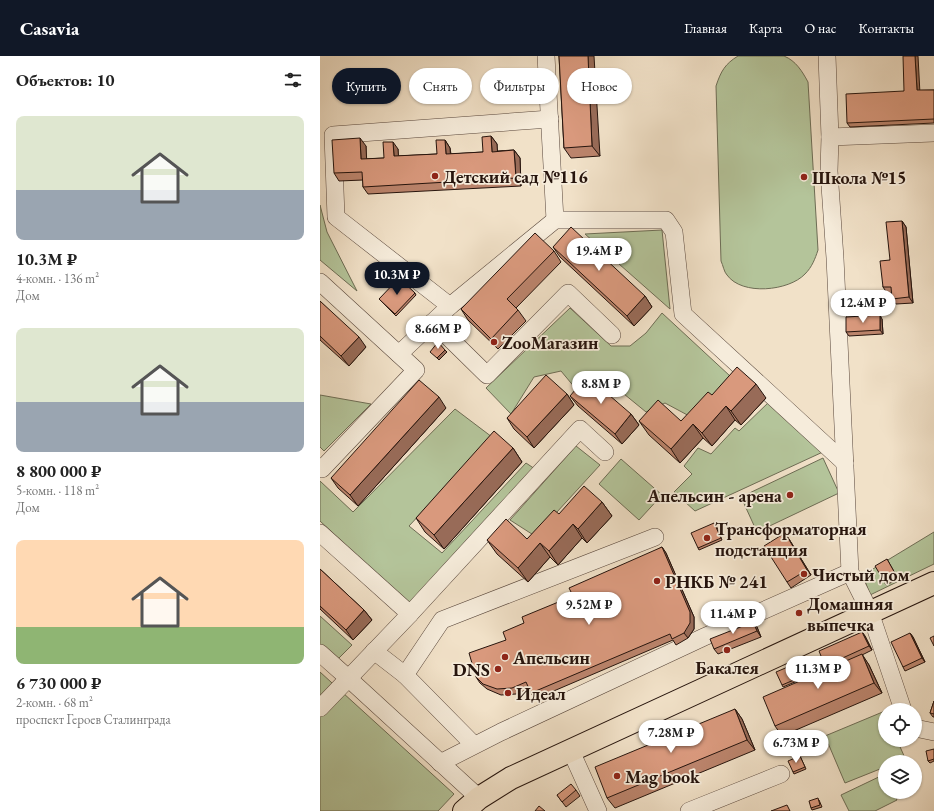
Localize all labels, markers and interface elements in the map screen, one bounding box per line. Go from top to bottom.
text: Casavia [20,16,79,41]
text: Главная [684,19,727,37]
text: Карта [749,19,782,37]
text: О нас [804,19,836,37]
text: Контакты [858,19,914,37]
chip: Купить [332,68,401,104]
chip: Снять [409,68,472,104]
chip: Фильтры [480,68,559,104]
chip: Новое [567,68,632,104]
text: Объектов: 10 [16,69,115,91]
icon: filters [282,69,304,91]
icon: home [124,142,196,214]
place label: Детский сад №116 [443,165,588,188]
place label: Школа №15 [812,166,906,189]
marker: Детский сад №116 [430,171,440,181]
marker: Школа №15 [799,172,809,182]
pin: 19.4M ₽ [562,238,636,272]
text: 19.4M ₽ [576,242,622,259]
text: 10.3M ₽ [16,248,77,270]
pin: 10.3M ₽ [360,262,434,296]
text: 10.3M ₽ [374,266,420,283]
text: 4-комн. · 136 m² [16,270,99,287]
text: Дом [16,287,40,304]
pin: 12.4M ₽ [826,290,900,324]
text: 12.4M ₽ [840,294,886,311]
pin: 8.66M ₽ [401,316,475,350]
text: 8.66M ₽ [415,320,461,337]
place label: ZooМагазин [502,331,599,354]
marker: ZooМагазин [489,337,499,347]
icon: home [124,354,196,426]
pin: 8.8M ₽ [568,371,634,405]
text: 8.8M ₽ [581,375,621,392]
text: 8 800 000 ₽ [16,460,102,482]
text: 5-комн. · 118 m² [16,482,99,499]
place label: Апельсин - арена [646,484,782,507]
marker: Апельсин - арена [785,490,795,500]
text: Дом [16,499,40,516]
place label: Трансформаторная подстанция [715,517,867,561]
marker: Трансформаторная подстанция [702,533,712,543]
place label: Чистый дом [812,563,910,586]
icon: home [124,566,196,638]
marker: Чистый дом [799,569,809,579]
place label: РНКБ № 241 [665,570,768,593]
marker: РНКБ № 241 [652,576,662,586]
pin: 9.52M ₽ [552,592,626,626]
place label: Домашняя выпечка [807,592,894,636]
text: 9.52M ₽ [566,596,612,613]
pin: 11.4M ₽ [696,601,770,635]
text: 11.4M ₽ [710,605,756,622]
marker: Домашняя выпечка [794,608,804,618]
marker: Бакалея [722,645,732,655]
place label: Апельсин [512,646,590,669]
marker: Апельсин [500,652,510,662]
place label: Бакалея [695,656,759,679]
pin: 11.3M ₽ [781,656,855,690]
place label: DNS [453,658,490,681]
text: 11.3M ₽ [795,660,841,677]
marker: DNS [493,664,503,674]
text: 6 730 000 ₽ [16,672,102,694]
place label: Идеал [516,682,566,705]
marker: Идеал [503,688,513,698]
text: 2-комн. · 68 m² [16,694,93,711]
map controls [878,703,922,799]
button: locate [878,703,922,747]
text: проспект Героев Сталинграда [16,711,171,728]
pin: 7.28M ₽ [634,720,708,754]
text: 7.28M ₽ [648,724,694,741]
pin: 6.73M ₽ [759,730,833,764]
text: 6.73M ₽ [773,734,819,751]
button: layers [878,755,922,799]
place label: Mag book [625,765,701,788]
marker: Mag book [612,771,622,781]

